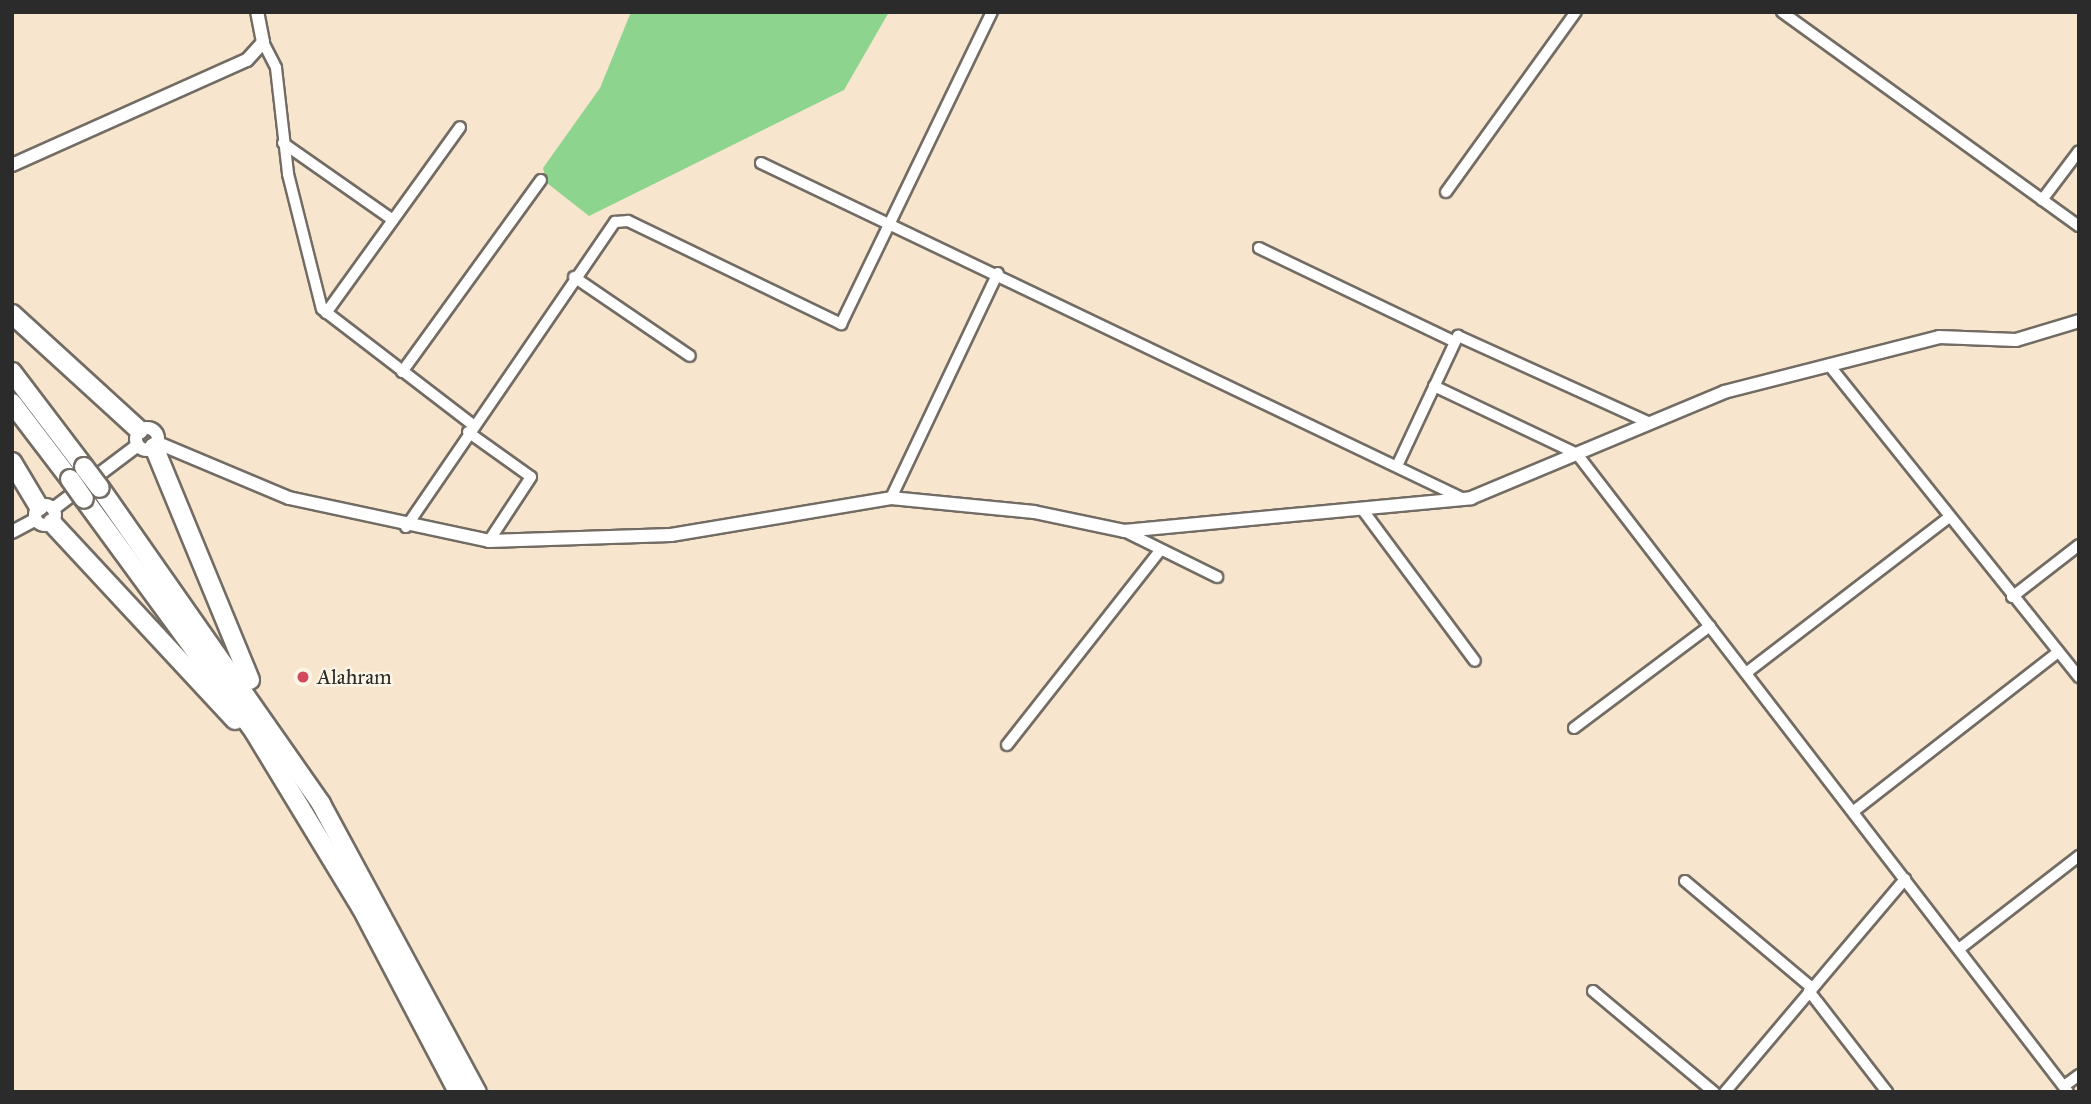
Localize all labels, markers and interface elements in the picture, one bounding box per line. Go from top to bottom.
place label: Alahram [317,664,392,690]
marker: Alahram [295,669,311,685]

